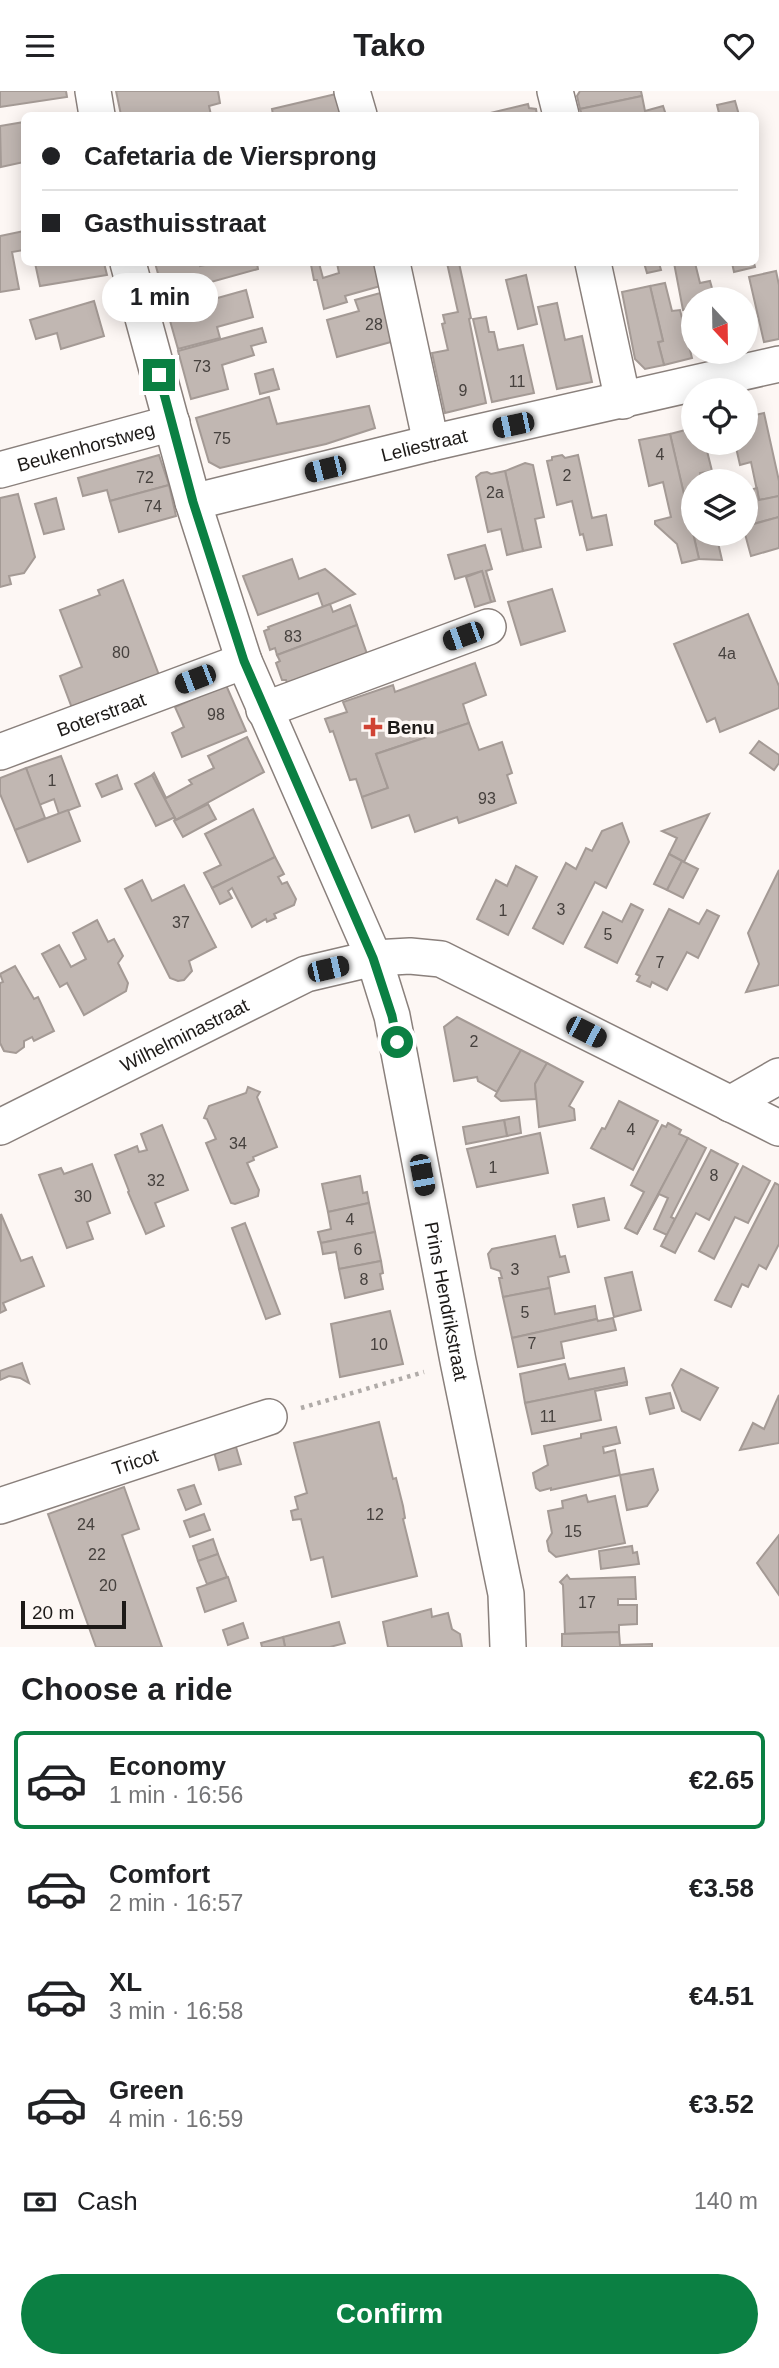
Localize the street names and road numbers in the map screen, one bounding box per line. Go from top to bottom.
street label: Beukenhorstweg [15,418,157,475]
street label: Leliestraat [379,424,470,465]
street label: Boterstraat [54,688,149,740]
street label: Wilhelminastraat [117,994,252,1076]
street label: Prins Hendrikstraat [421,1220,472,1383]
street label: Tricot [109,1444,161,1479]

